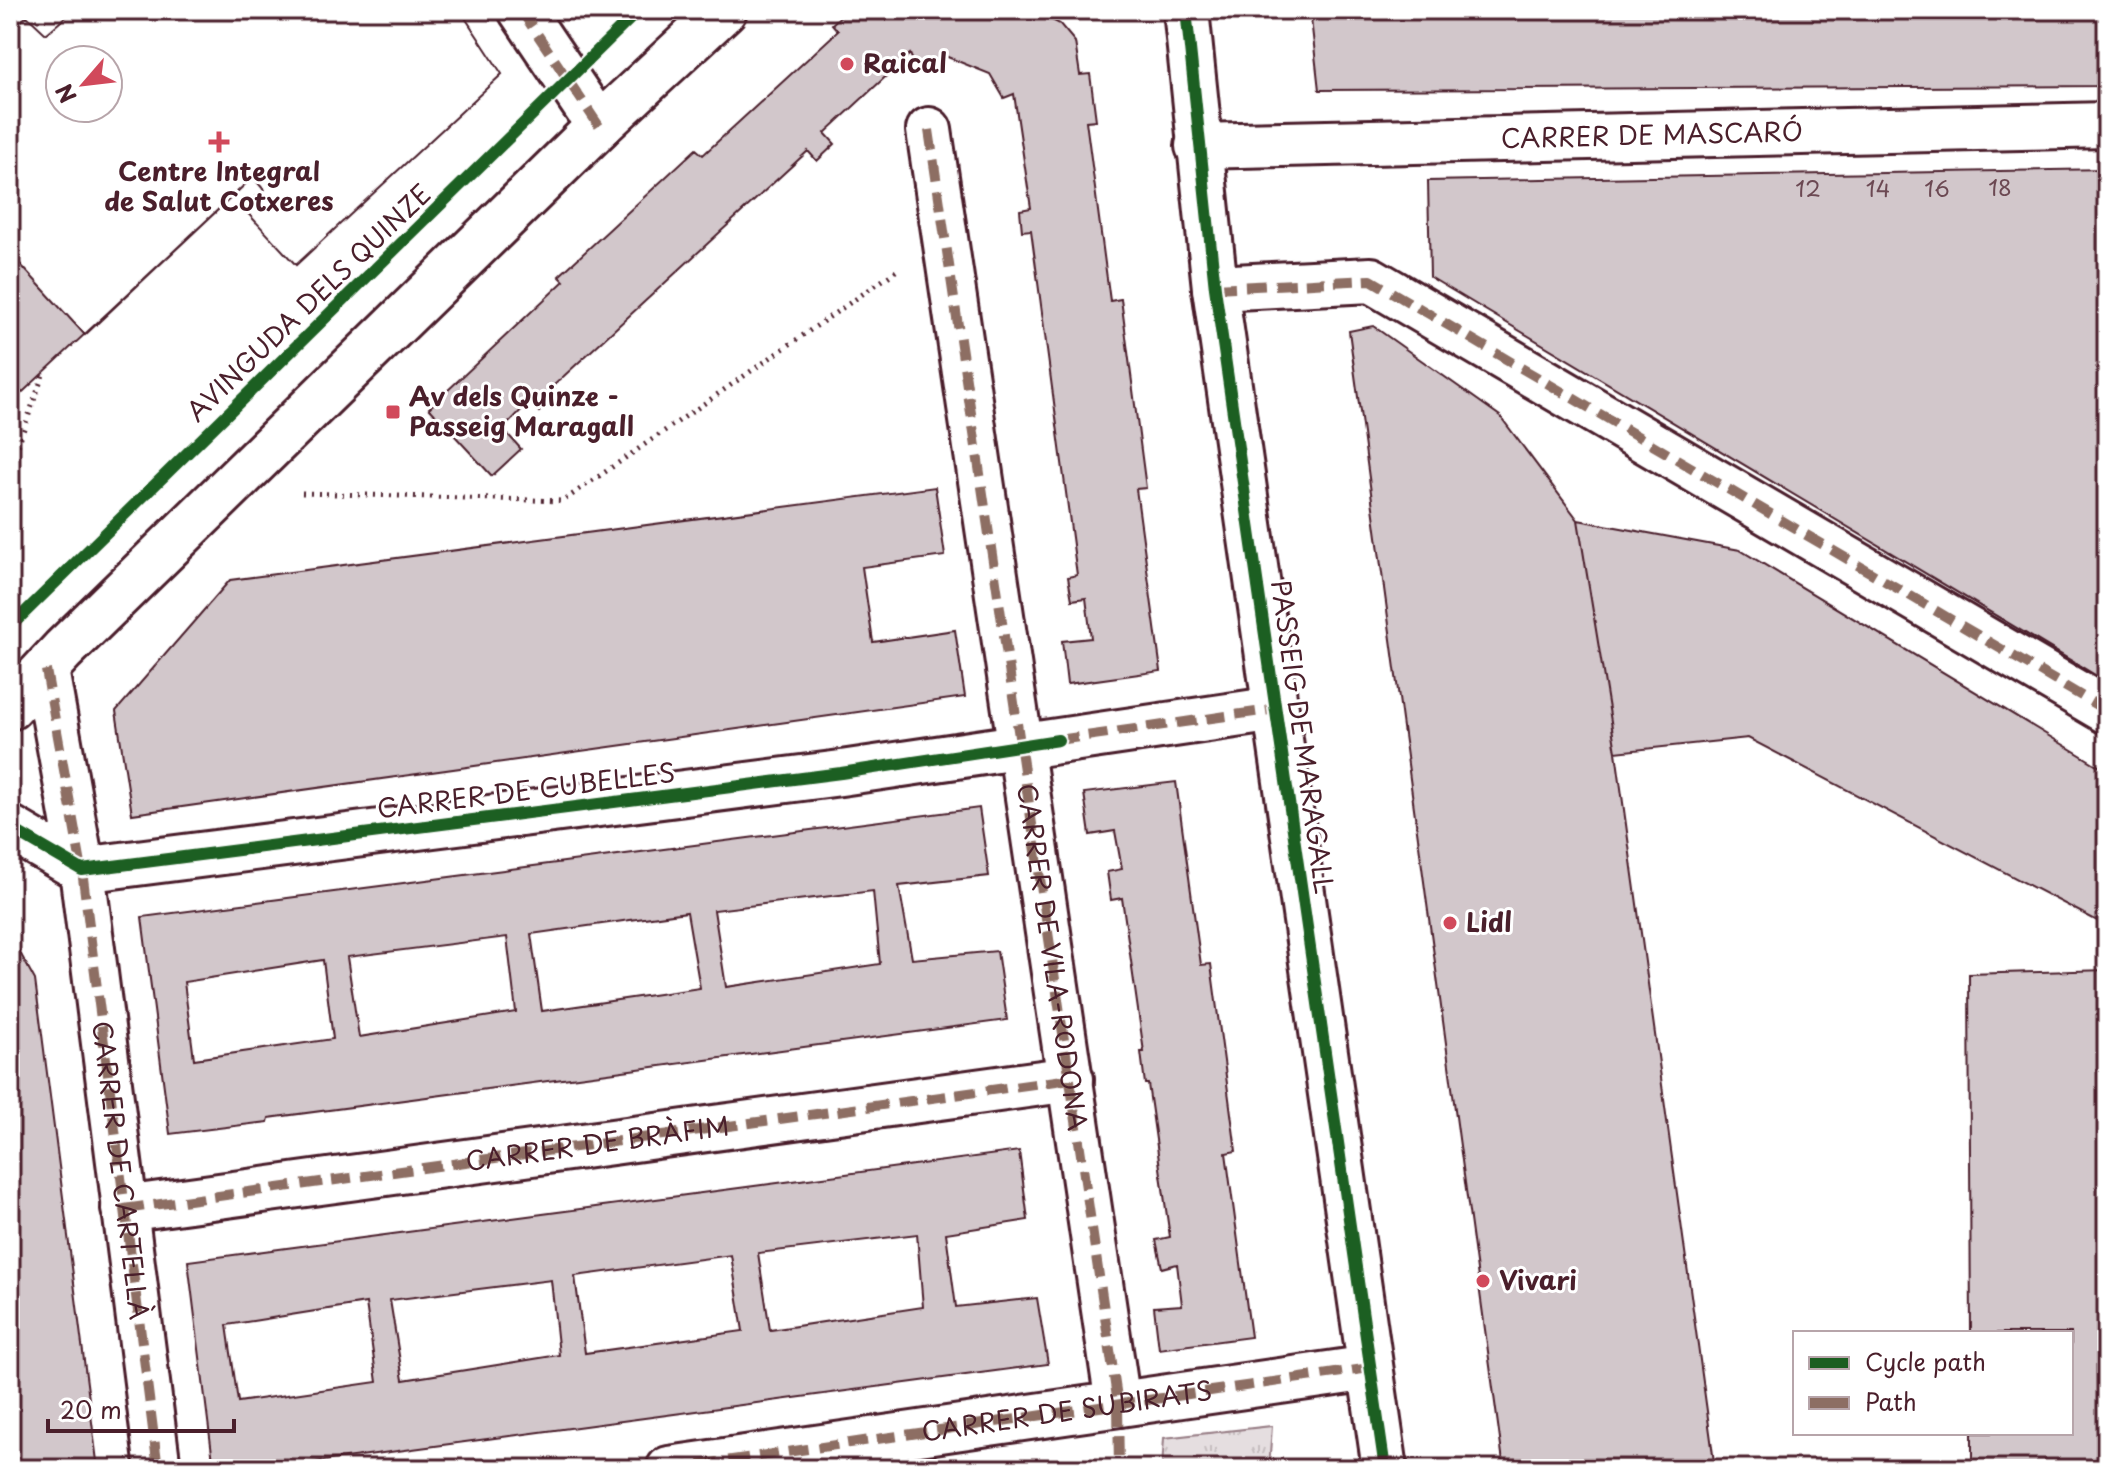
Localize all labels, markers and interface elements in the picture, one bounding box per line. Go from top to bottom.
place label: Raical [863,43,947,82]
north arrow [44,44,124,124]
marker: Raical [838,55,856,73]
text: N [46,79,84,110]
street label: CARRER DE MASCARÓ [1500,111,1803,157]
marker: Centre Integral de Salut Cotxeres [208,131,230,153]
place label: Centre Integral de Salut Cotxeres [104,151,334,220]
house number: 18 [1988,170,2012,203]
house number: 12 [1795,171,1821,204]
house number: 14 [1866,171,1890,204]
house number: 16 [1924,171,1950,204]
street label: AVINGUDA DELS QUINZE [177,174,439,430]
place label: Av dels Quinze - Passeig Maragall [409,376,634,445]
marker: Av dels Quinze - Passeig Maragall [384,403,402,421]
street label: PASSEIG DE MARAGALL [1262,577,1345,896]
street label: CARRER DE CUBELLES [375,752,677,827]
street label: CARRER DE VILA-RODONA [1008,781,1098,1133]
place label: Lidl [1466,902,1512,941]
marker: Lidl [1441,914,1459,932]
street label: CARRER DE CARTELLÀ [83,1019,160,1322]
street label: CARRER DE BRÀFIM [463,1105,732,1180]
place label: Vivari [1499,1260,1577,1299]
marker: Vivari [1474,1272,1492,1290]
legend [1793,1331,2073,1435]
text: Cycle path [1865,1343,1986,1379]
street label: CARRER DE SUBIRATS [919,1370,1215,1450]
scale bar [48,1383,234,1433]
text: Path [1865,1383,1917,1419]
text: 20 m [60,1391,122,1427]

